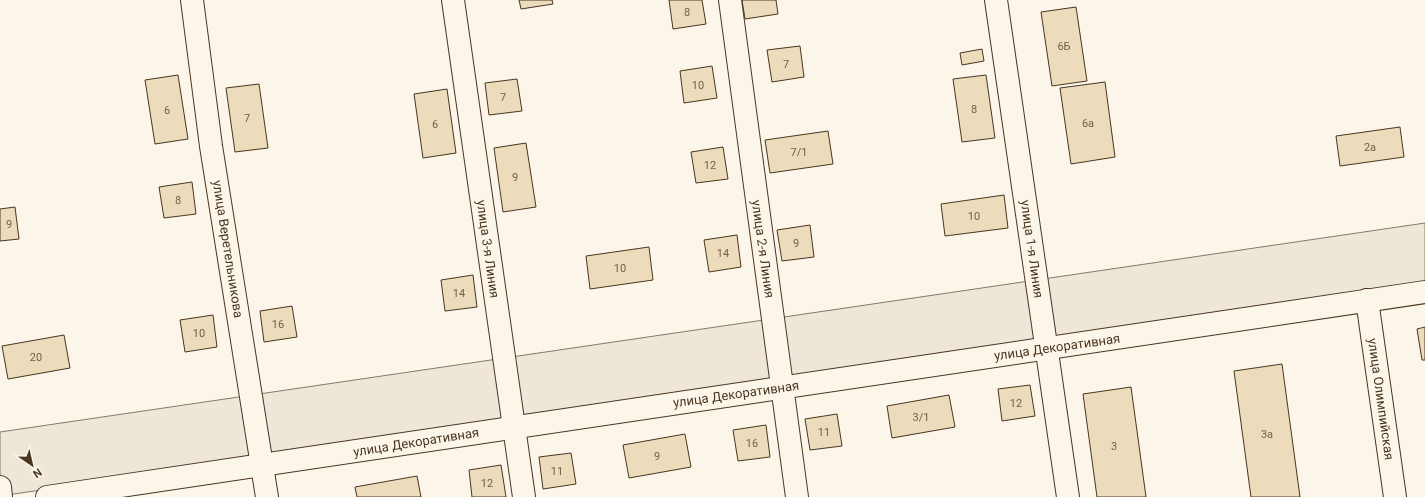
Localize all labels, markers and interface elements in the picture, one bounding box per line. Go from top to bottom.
house number: 8 [684,6,690,19]
house number: 6Б [1057,40,1071,53]
house number: 7 [783,58,789,71]
house number: 10 [692,79,704,92]
house number: 7 [500,91,506,104]
house number: 8 [971,103,977,116]
house number: 6 [164,104,170,117]
house number: 7 [244,112,250,125]
house number: 6а [1082,117,1094,130]
house number: 6 [432,118,438,131]
house number: 2а [1364,141,1376,154]
house number: 7/1 [791,146,807,159]
house number: 12 [704,159,716,172]
house number: 9 [512,171,518,184]
street label: улица Веретельникова [210,179,246,319]
house number: 8 [175,194,181,207]
street label: улица 3-я Линия [474,199,502,299]
street label: улица 2-я Линия [749,199,777,299]
street label: улица 1-я Линия [1018,199,1046,299]
house number: 10 [968,210,980,223]
house number: 9 [6,218,12,231]
house number: 9 [793,237,799,250]
house number: 14 [717,247,729,260]
house number: 10 [614,262,626,275]
house number: 14 [453,287,465,300]
house number: 16 [272,318,284,331]
house number: 10 [193,327,205,340]
street label: улица Декоративная [993,331,1121,363]
street label: улица Олимпийская [1365,337,1397,461]
house number: 20 [30,351,42,364]
street label: улица Декоративная [672,378,800,410]
house number: 12 [1010,397,1022,410]
house number: 3/1 [913,411,929,424]
street label: улица Декоративная [352,425,480,459]
house number: 11 [818,426,830,439]
house number: 3а [1261,428,1273,441]
house number: 16 [746,437,758,450]
house number: 3 [1111,440,1117,453]
north arrow [12,445,52,485]
house number: 9 [654,450,660,463]
text: N [30,465,44,481]
house number: 11 [551,465,563,478]
house number: 12 [481,477,493,490]

